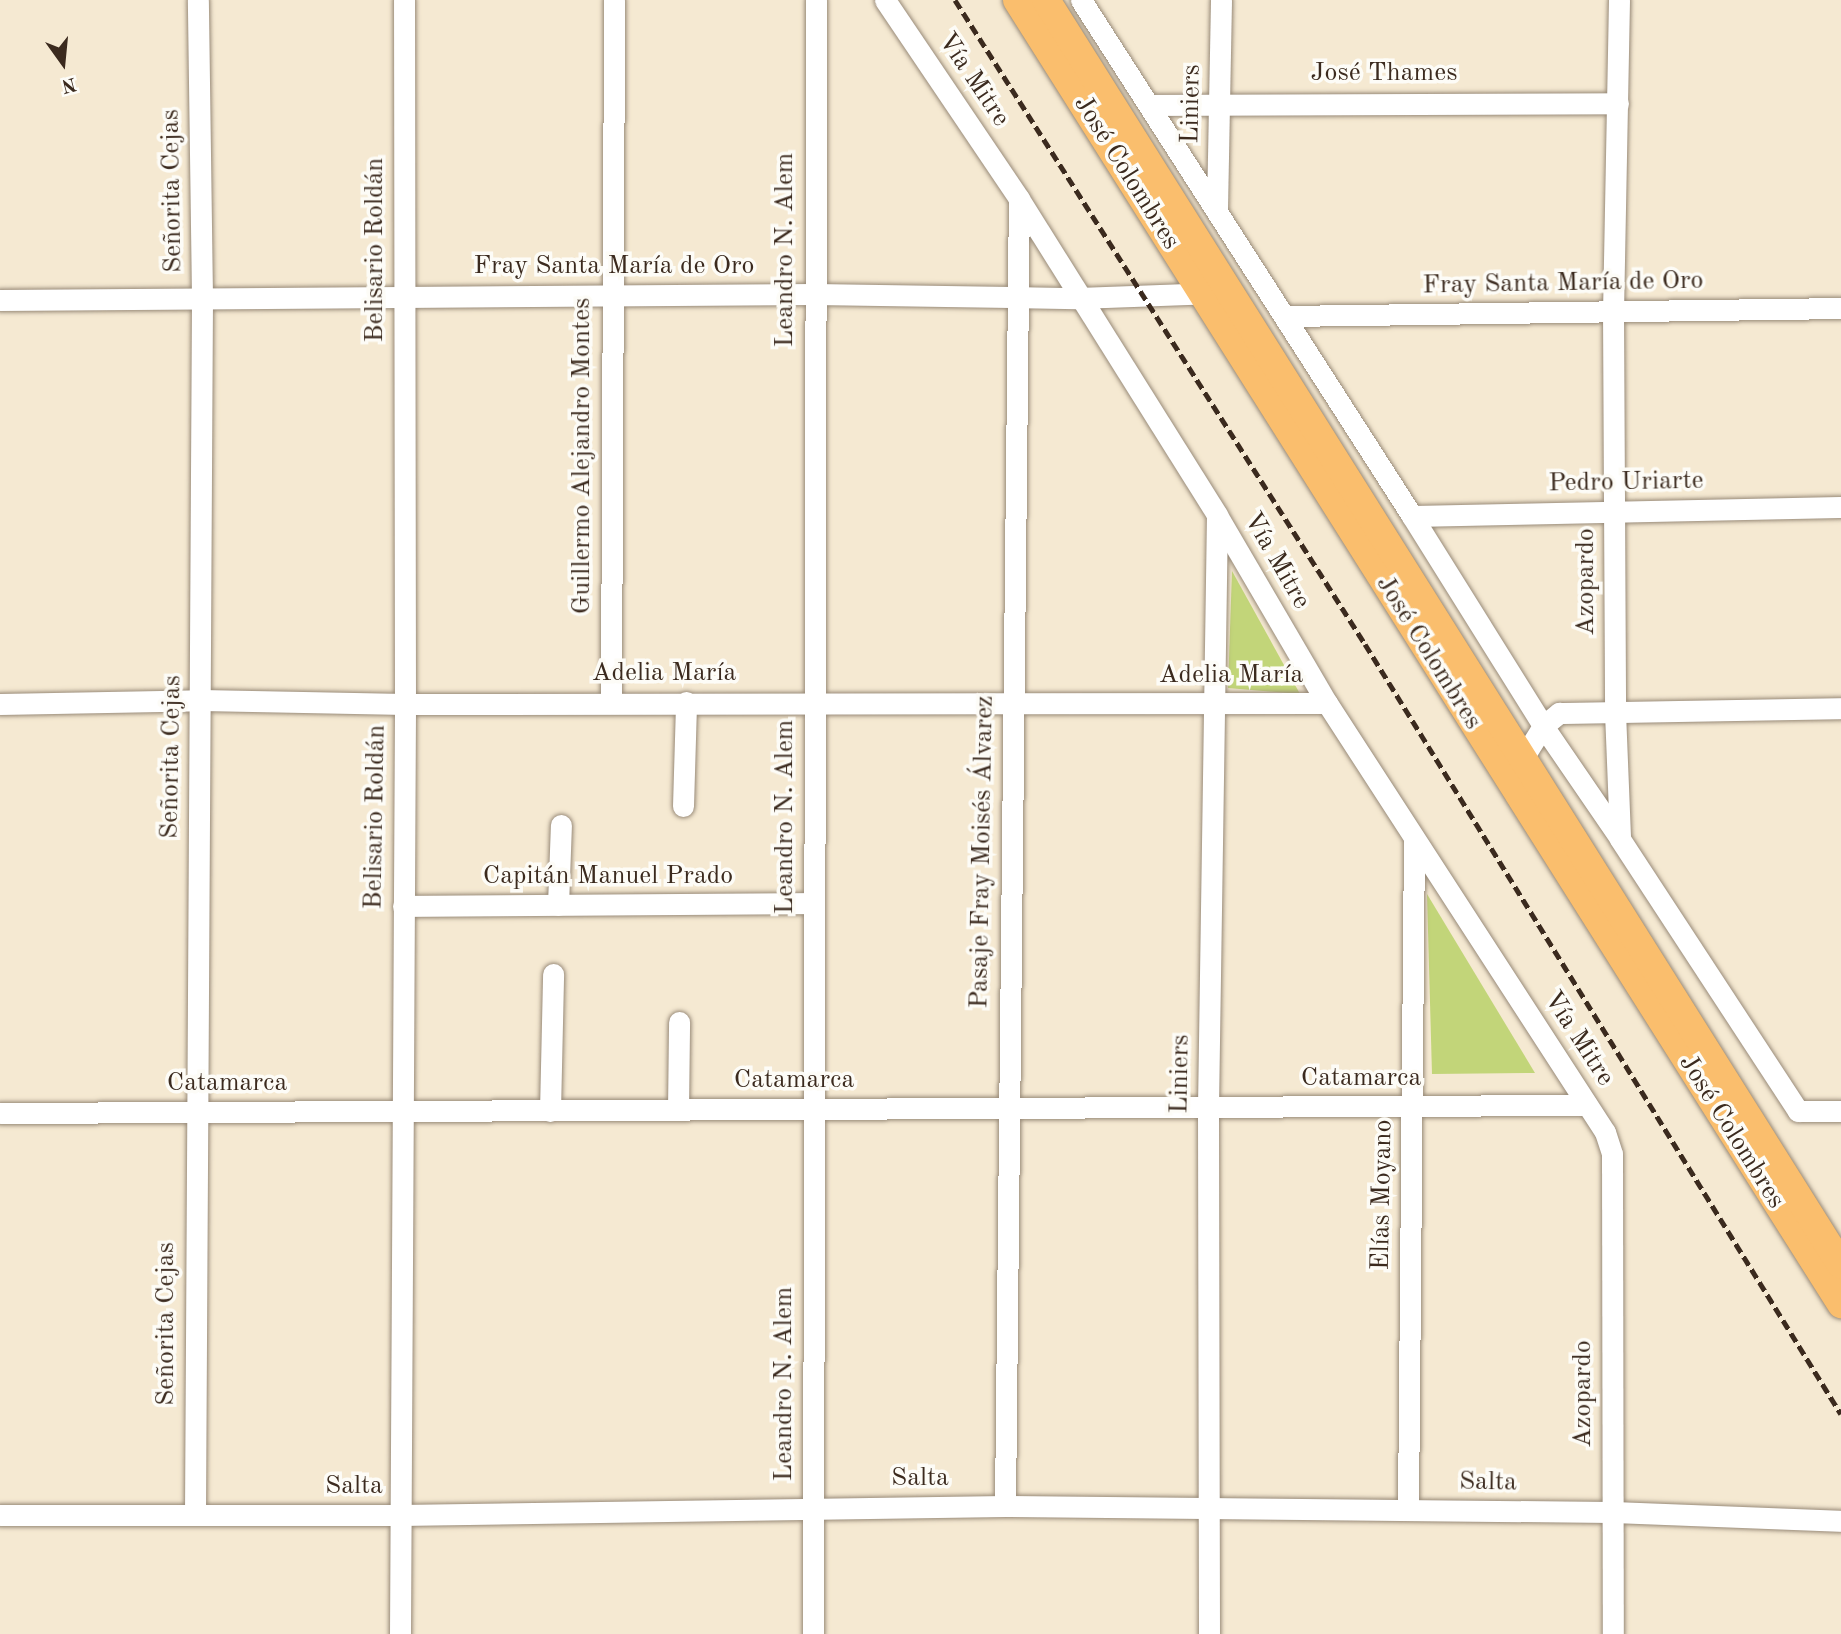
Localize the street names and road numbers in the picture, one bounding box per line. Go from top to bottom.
street label: Vía Mitre [930,27,1016,133]
street label: José Thames [1311,58,1457,90]
street label: Liniers [1176,64,1208,144]
street label: José Colombres [1066,90,1186,256]
street label: Señorita Cejas [156,109,190,273]
street label: Leandro N. Alem [770,153,802,347]
street label: Belisario Roldán [360,158,392,342]
street label: Fray Santa María de Oro [474,251,754,283]
street label: Fray Santa María de Oro [1422,266,1704,302]
street label: Guillermo Alejandro Montes [567,298,599,614]
street label: Pedro Uriarte [1548,466,1704,500]
street label: Vía Mitre [1236,507,1316,615]
street label: Azopardo [1571,528,1603,636]
street label: José Colombres [1368,570,1488,736]
street label: Adelia María [592,658,736,690]
street label: Adelia María [1159,660,1303,692]
street label: Señorita Cejas [155,675,189,839]
street label: Pasaje Fray Moisés Álvarez [965,695,1001,1009]
street label: Leandro N. Alem [770,720,802,914]
street label: Belisario Roldán [359,724,393,910]
street label: Capitán Manuel Prado [483,861,733,893]
street label: Vía Mitre [1536,986,1620,1092]
street label: Liniers [1165,1034,1197,1114]
street label: José Colombres [1671,1049,1791,1215]
street label: Catamarca [1301,1063,1421,1095]
street label: Catamarca [734,1065,854,1097]
street label: Catamarca [167,1068,287,1100]
street label: Elías Moyano [1366,1119,1400,1271]
street label: Señorita Cejas [151,1242,183,1406]
street label: Leandro N. Alem [769,1287,801,1481]
street label: Azopardo [1568,1340,1600,1448]
street label: Salta [891,1463,949,1495]
street label: Salta [1459,1467,1517,1499]
street label: Salta [325,1471,383,1503]

